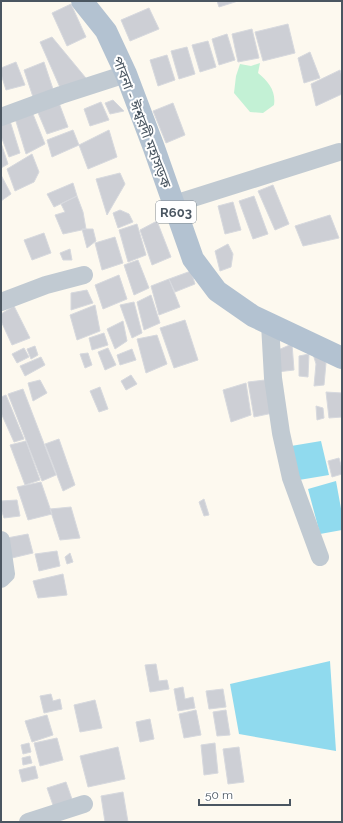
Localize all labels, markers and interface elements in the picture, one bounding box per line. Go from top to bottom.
street label: পাবনা - ঈশ্বরদী মহাসড়ক [110,54,175,191]
road number: R603 [156,201,196,223]
scale bar [199,781,290,807]
text: 50 m [205,788,233,802]

